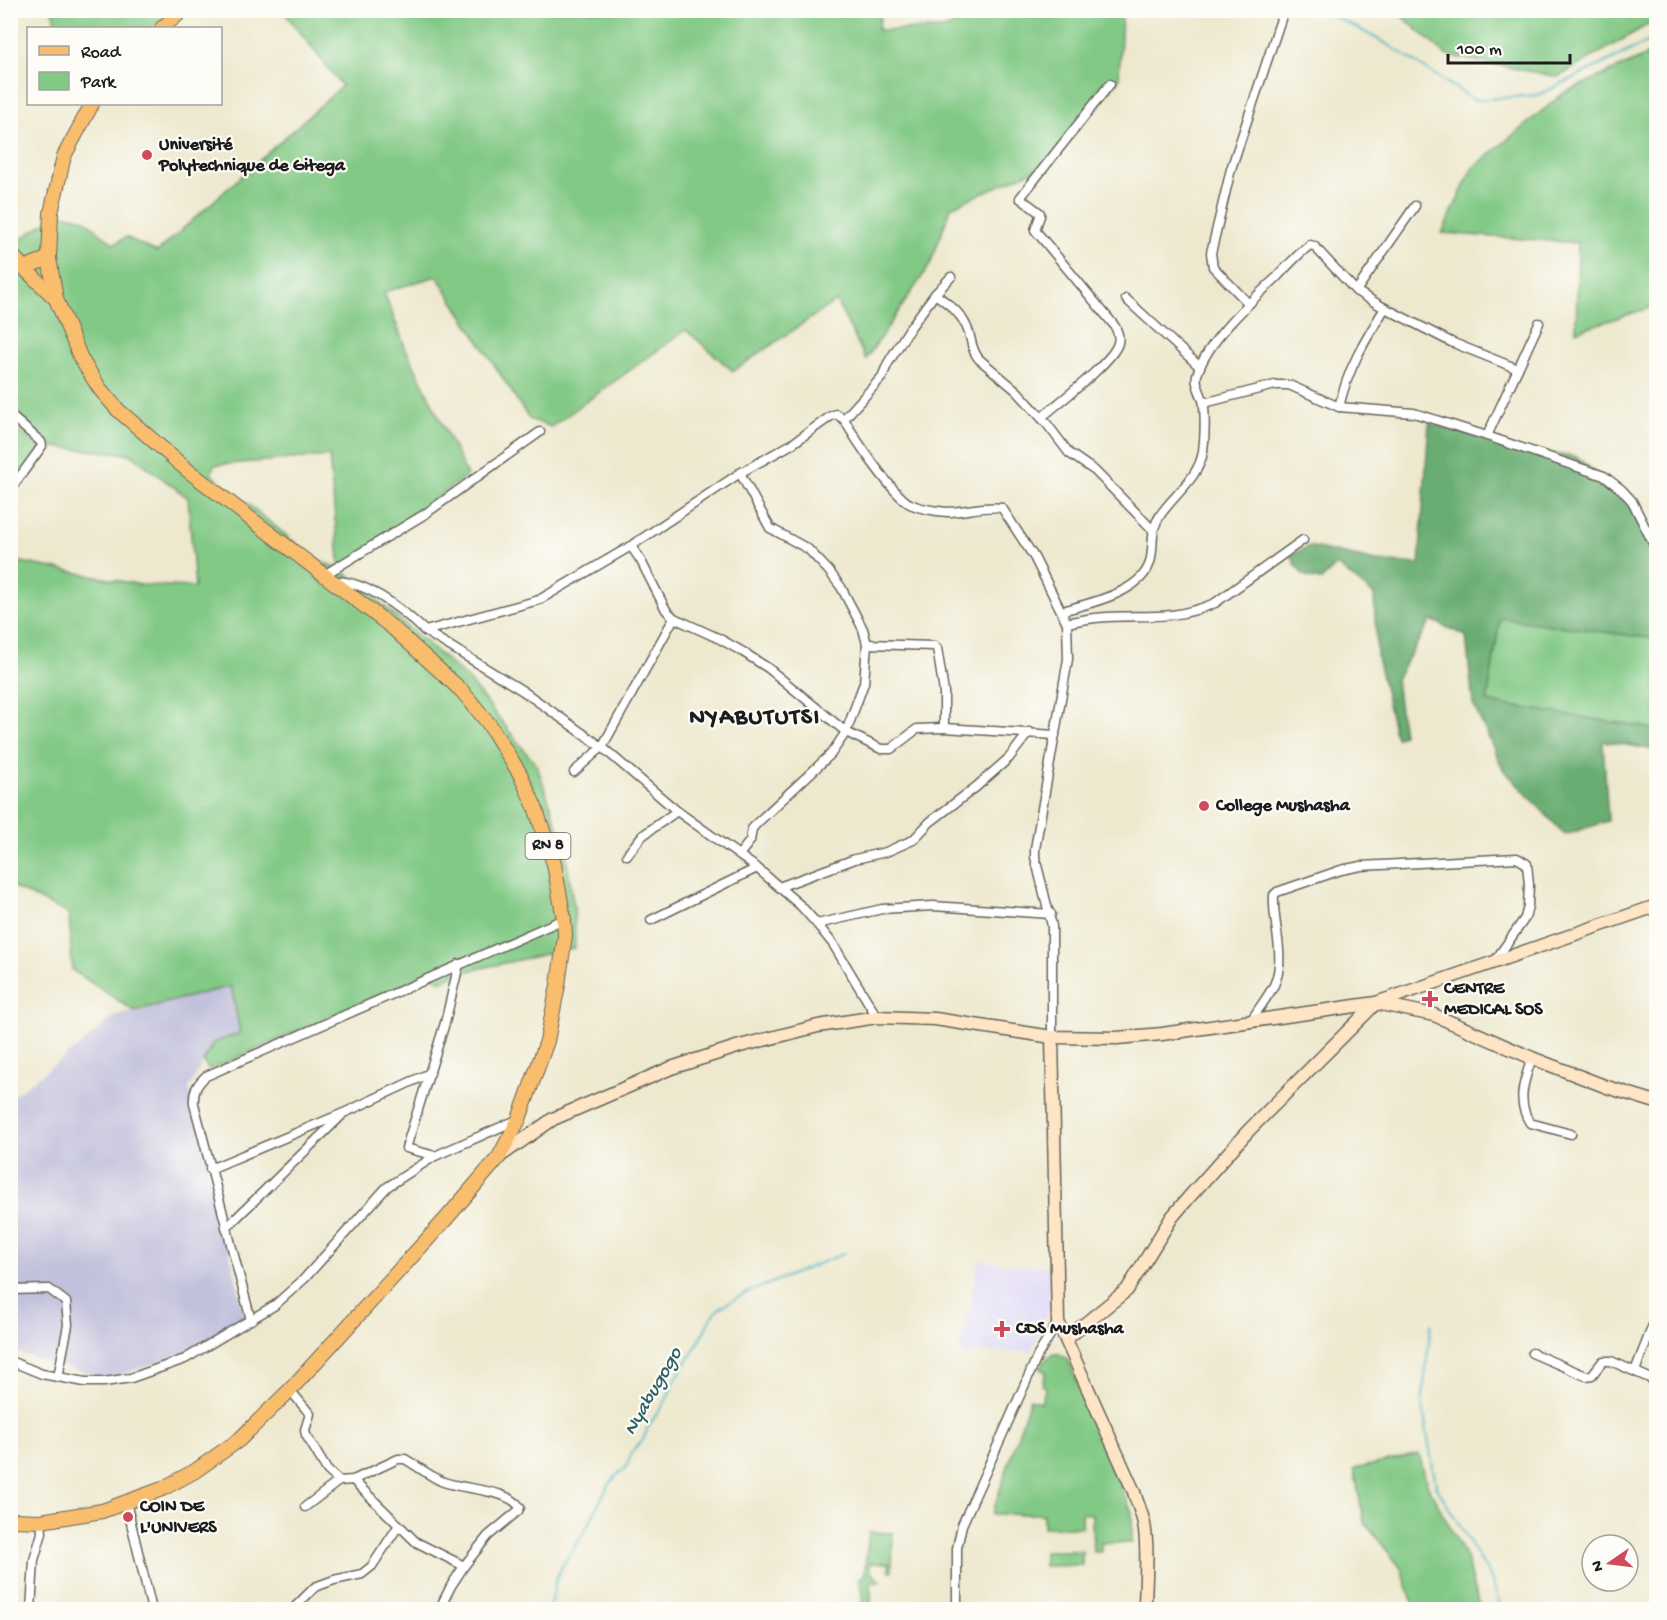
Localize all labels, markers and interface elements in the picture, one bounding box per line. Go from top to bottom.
legend [27,27,222,105]
scale bar [1448,27,1570,65]
text: 100 m [1456,40,1502,61]
text: Road [81,43,122,64]
text: Park [80,73,117,94]
place label: Université Polytechnique de Gitega [158,135,346,177]
marker: Université Polytechnique de Gitega [140,148,154,162]
district label: NYABUTUTSI [689,704,821,733]
place label: College Mushasha [1215,796,1351,817]
marker: College Mushasha [1197,799,1211,813]
road number: RN 8 [526,833,570,859]
place label: CENTRE MEDICAL SOS [1443,979,1543,1021]
marker: CENTRE MEDICAL SOS [1421,990,1439,1008]
place label: CDS Mushasha [1015,1319,1125,1340]
marker: CDS Mushasha [993,1320,1011,1338]
water label: Nyabugogo [620,1343,689,1440]
place label: COIN DE L'UNIVERS [139,1497,217,1539]
marker: COIN DE L'UNIVERS [121,1510,135,1524]
north arrow [1580,1533,1640,1593]
text: N [1588,1558,1609,1573]

